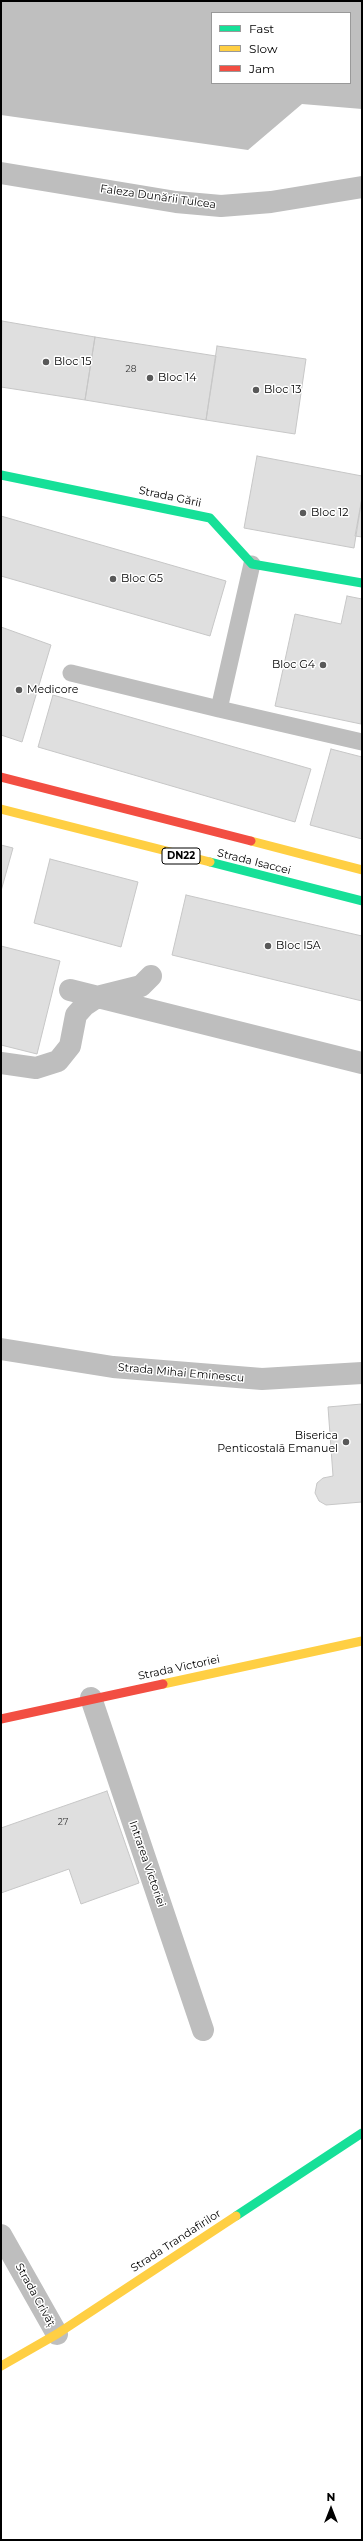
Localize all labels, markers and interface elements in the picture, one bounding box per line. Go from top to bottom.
legend [211,12,351,84]
text: Fast [249,21,274,36]
text: Slow [249,41,278,56]
text: Jam [249,61,275,76]
street label: Faleza Dunării Tulcea [99,182,217,212]
place label: Bloc 15 [54,355,91,369]
marker: Bloc 15 [41,357,51,367]
house number: 28 [126,364,136,374]
place label: Bloc 14 [158,371,196,385]
marker: Bloc 14 [145,373,155,383]
place label: Bloc 13 [264,383,301,397]
marker: Bloc 13 [251,385,261,395]
street label: Strada Gării [137,484,203,510]
place label: Bloc 12 [311,506,348,520]
marker: Bloc 12 [298,508,308,518]
place label: Bloc G5 [121,572,163,586]
marker: Bloc G5 [108,574,118,584]
place label: Bloc G4 [272,658,315,672]
marker: Bloc G4 [318,660,328,670]
place label: Medicore [27,683,78,697]
marker: Medicore [14,685,24,695]
street label: Strada Isaccei [216,846,292,878]
road number: DN22 [162,848,200,864]
place label: Bloc I5A [276,939,321,953]
marker: Bloc I5A [263,941,273,951]
street label: Strada Mihai Eminescu [117,1361,245,1385]
place label: Biserica Penticostală Emanuel [217,1429,338,1455]
marker: Biserica Penticostală Emanuel [341,1437,351,1447]
street label: Strada Victoriei [137,1653,221,1683]
house number: 27 [58,1817,68,1827]
street label: Intrarea Victoriei [126,1819,168,1909]
street label: Strada Trandafirilor [128,2207,224,2275]
street label: Strada Crivăț [12,2261,58,2329]
north arrow [311,2489,351,2529]
text: N [327,2490,335,2504]

